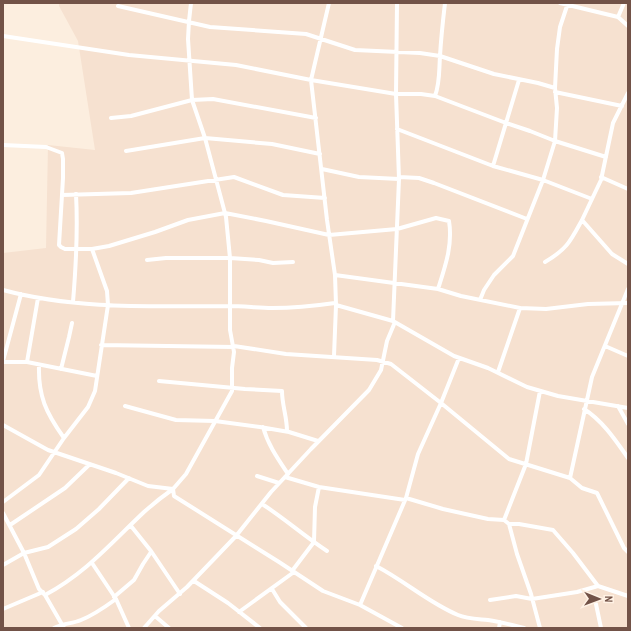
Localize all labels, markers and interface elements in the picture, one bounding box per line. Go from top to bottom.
north arrow [579,579,619,619]
text: N [602,596,616,603]

